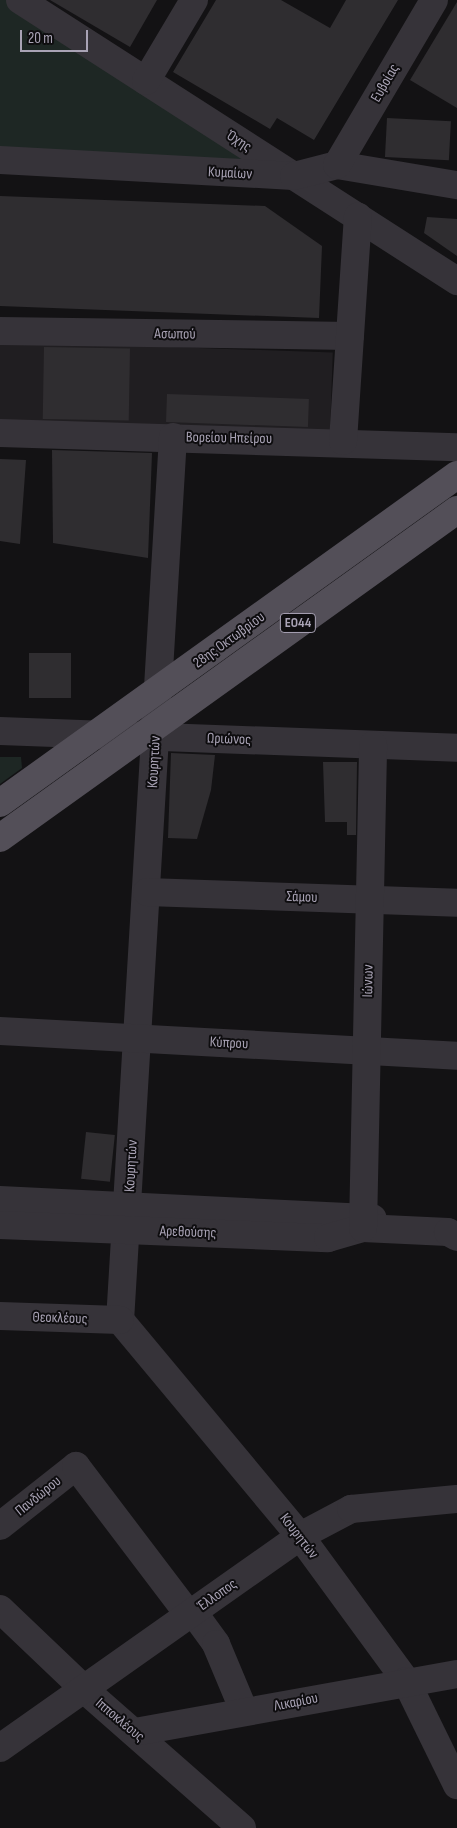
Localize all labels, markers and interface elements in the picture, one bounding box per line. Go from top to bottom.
scale bar [22,20,90,52]
text: 20 m [28,29,53,48]
street label: Ευβοίας [367,61,403,105]
street label: Όχης [223,126,255,156]
street label: Κυμαίων [207,163,253,183]
street label: Ασωπού [154,325,196,343]
street label: Βορείου Ηπείρου [186,428,272,448]
street label: 28ης Οκτωβρίου [190,608,268,672]
road number: ΕΟ44 [279,612,317,634]
street label: Ωριώνος [207,729,251,749]
street label: Κουρητών [144,735,164,789]
street label: Σάμου [286,887,318,907]
street label: Ιώνων [359,965,377,997]
street label: Κύπρου [209,1033,249,1053]
street label: Κουρητών [121,1139,141,1193]
street label: Αρεθούσης [159,1222,217,1242]
street label: Θεοκλέους [32,1308,88,1328]
street label: Πανδώρου [11,1472,65,1520]
street label: Κουρητών [276,1510,322,1562]
street label: Έλλοπος [194,1575,240,1615]
street label: Λικαρίου [273,1689,319,1715]
street label: Ιπποκλέους [92,1694,148,1746]

